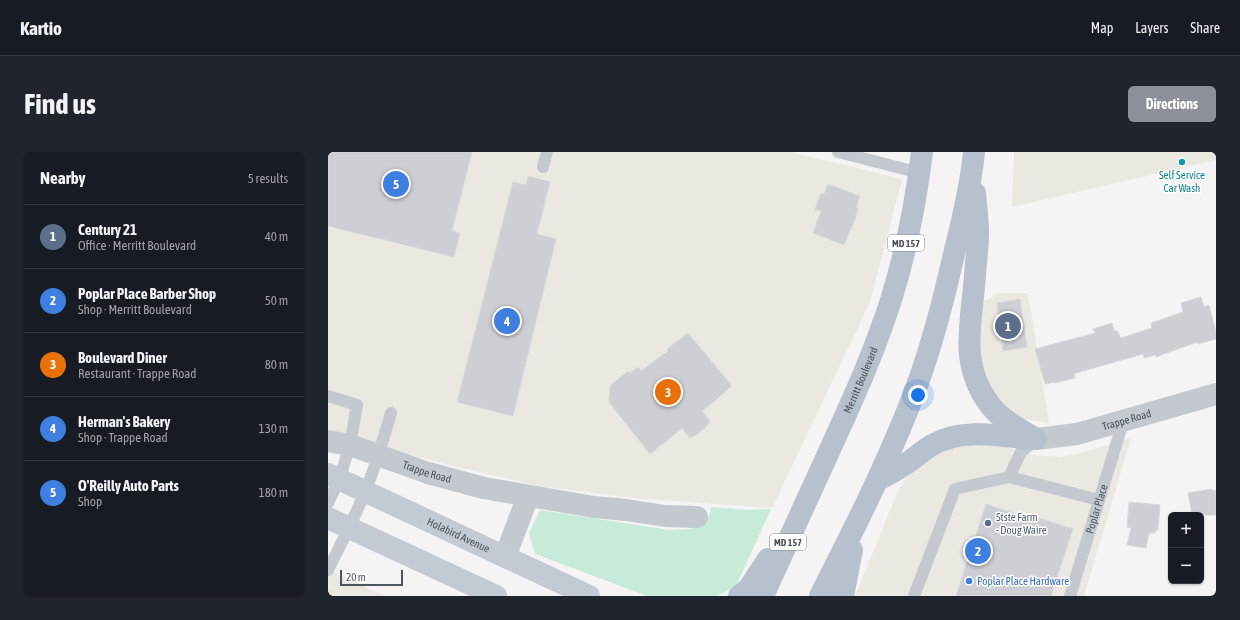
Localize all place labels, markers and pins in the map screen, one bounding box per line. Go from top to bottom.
marker: Self Service Car Wash [1177,157,1187,167]
pin: 5 [383,169,409,199]
place label: Self Service Car Wash [1159,169,1205,194]
pin: 4 [494,306,520,336]
pin: 1 [995,311,1021,341]
pin: 3 [655,377,681,407]
place label: Stste Farm - Doug Waire [996,511,1047,536]
marker: Stste Farm - Doug Waire [983,518,993,528]
pin: 2 [965,536,991,566]
place label: Poplar Place Hardware [977,575,1069,587]
marker: Poplar Place Hardware [964,576,974,586]

